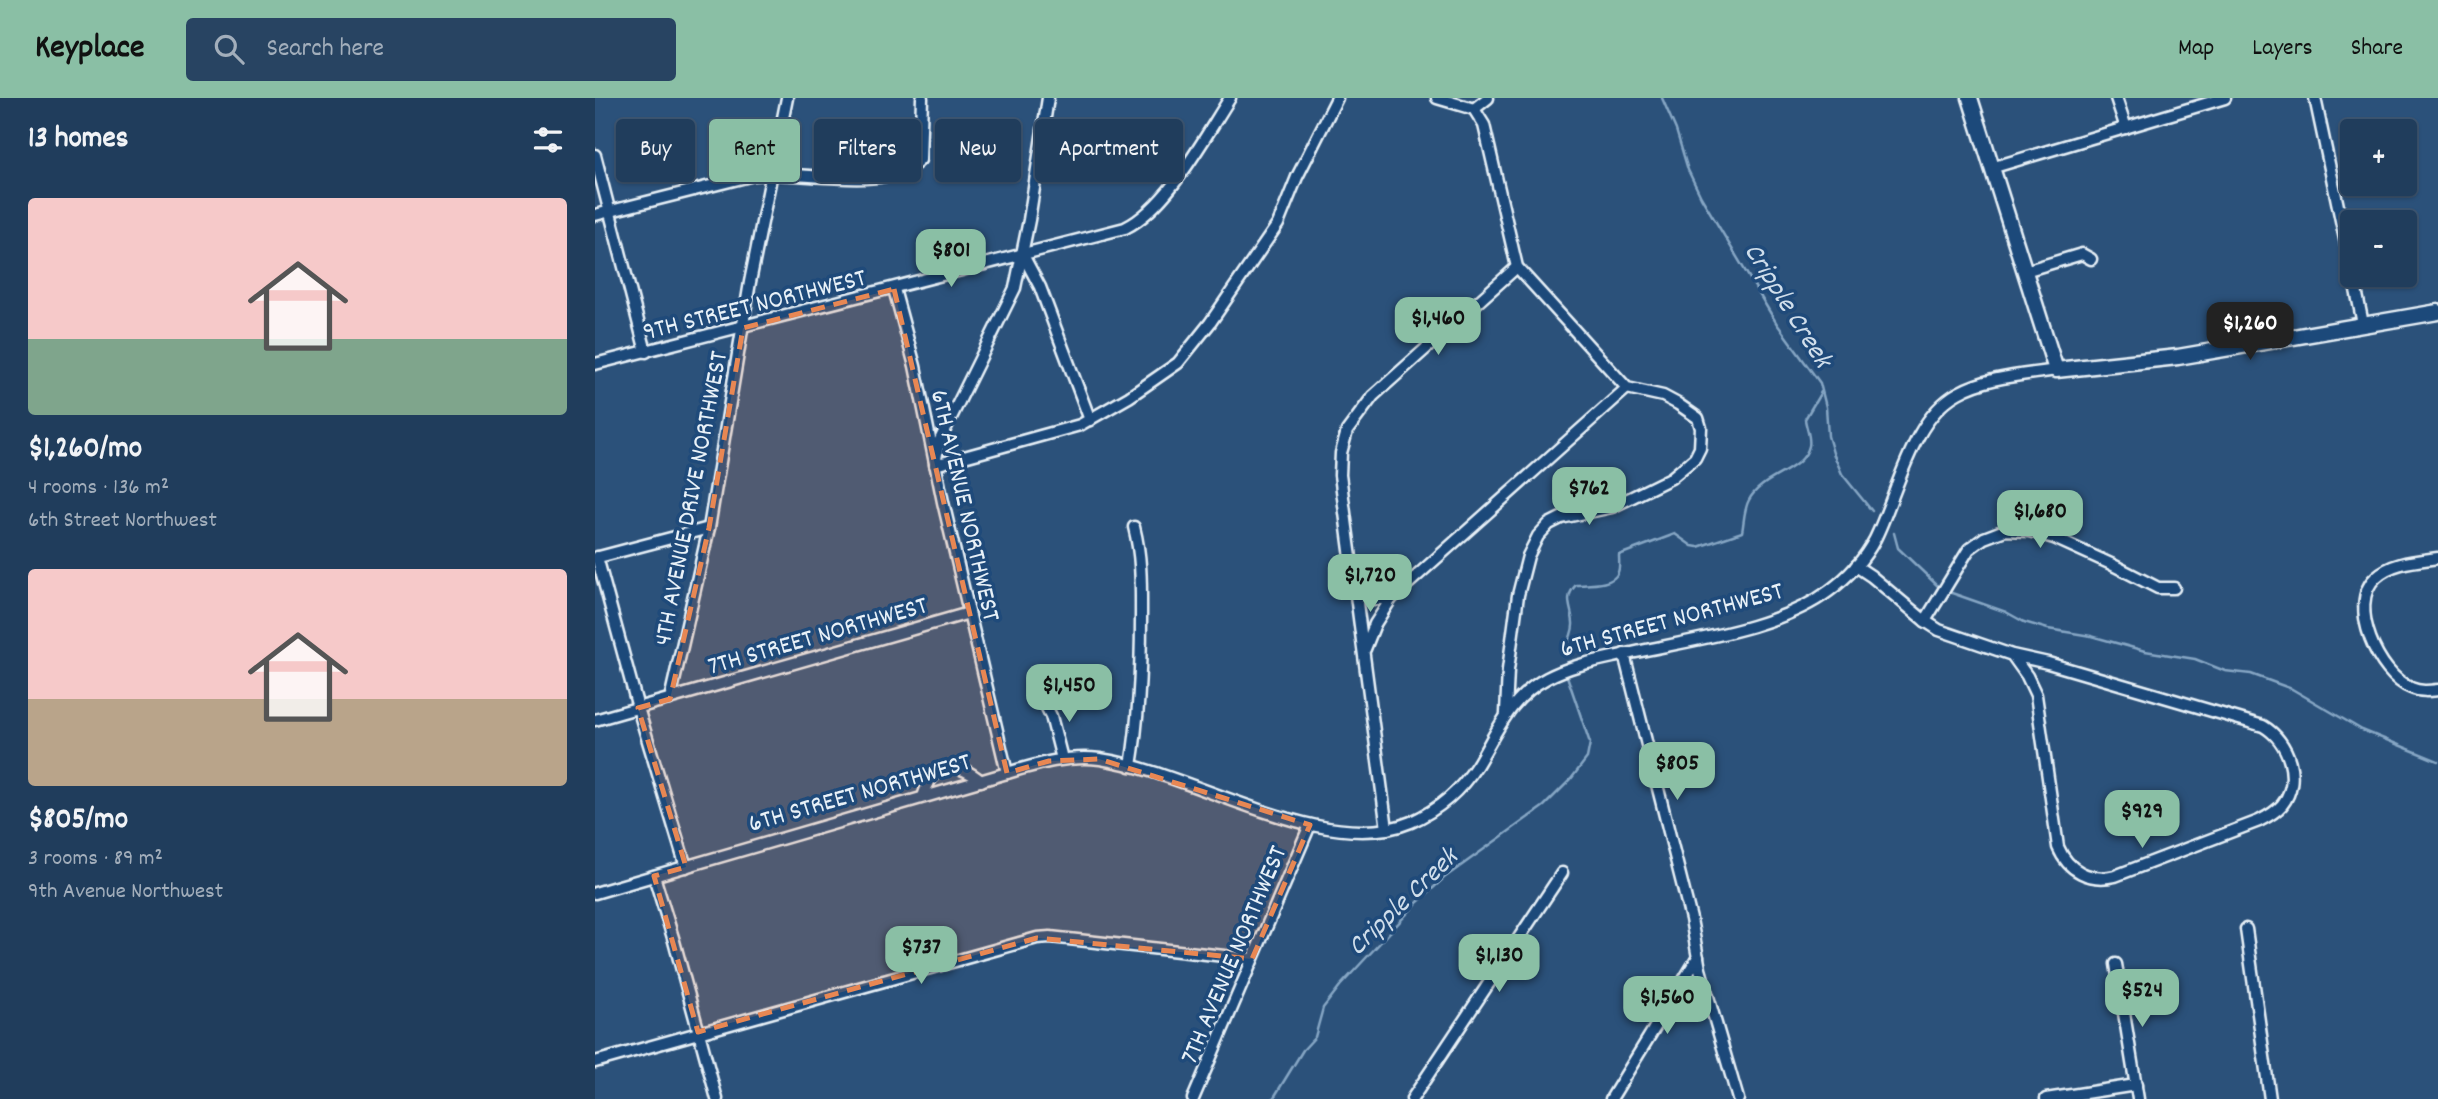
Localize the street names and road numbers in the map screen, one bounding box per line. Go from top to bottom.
street label: 9TH STREET NORTHWEST [639,261,871,352]
street label: 4TH AVENUE DRIVE NORTHWEST [646,348,739,649]
street label: 6TH AVENUE NORTHWEST [919,386,1008,626]
street label: 6TH STREET NORTHWEST [1556,574,1788,669]
street label: 7TH STREET NORTHWEST [704,588,933,686]
street label: 6TH STREET NORTHWEST [744,745,976,844]
street label: 7TH AVENUE NORTHWEST [1172,840,1298,1070]

